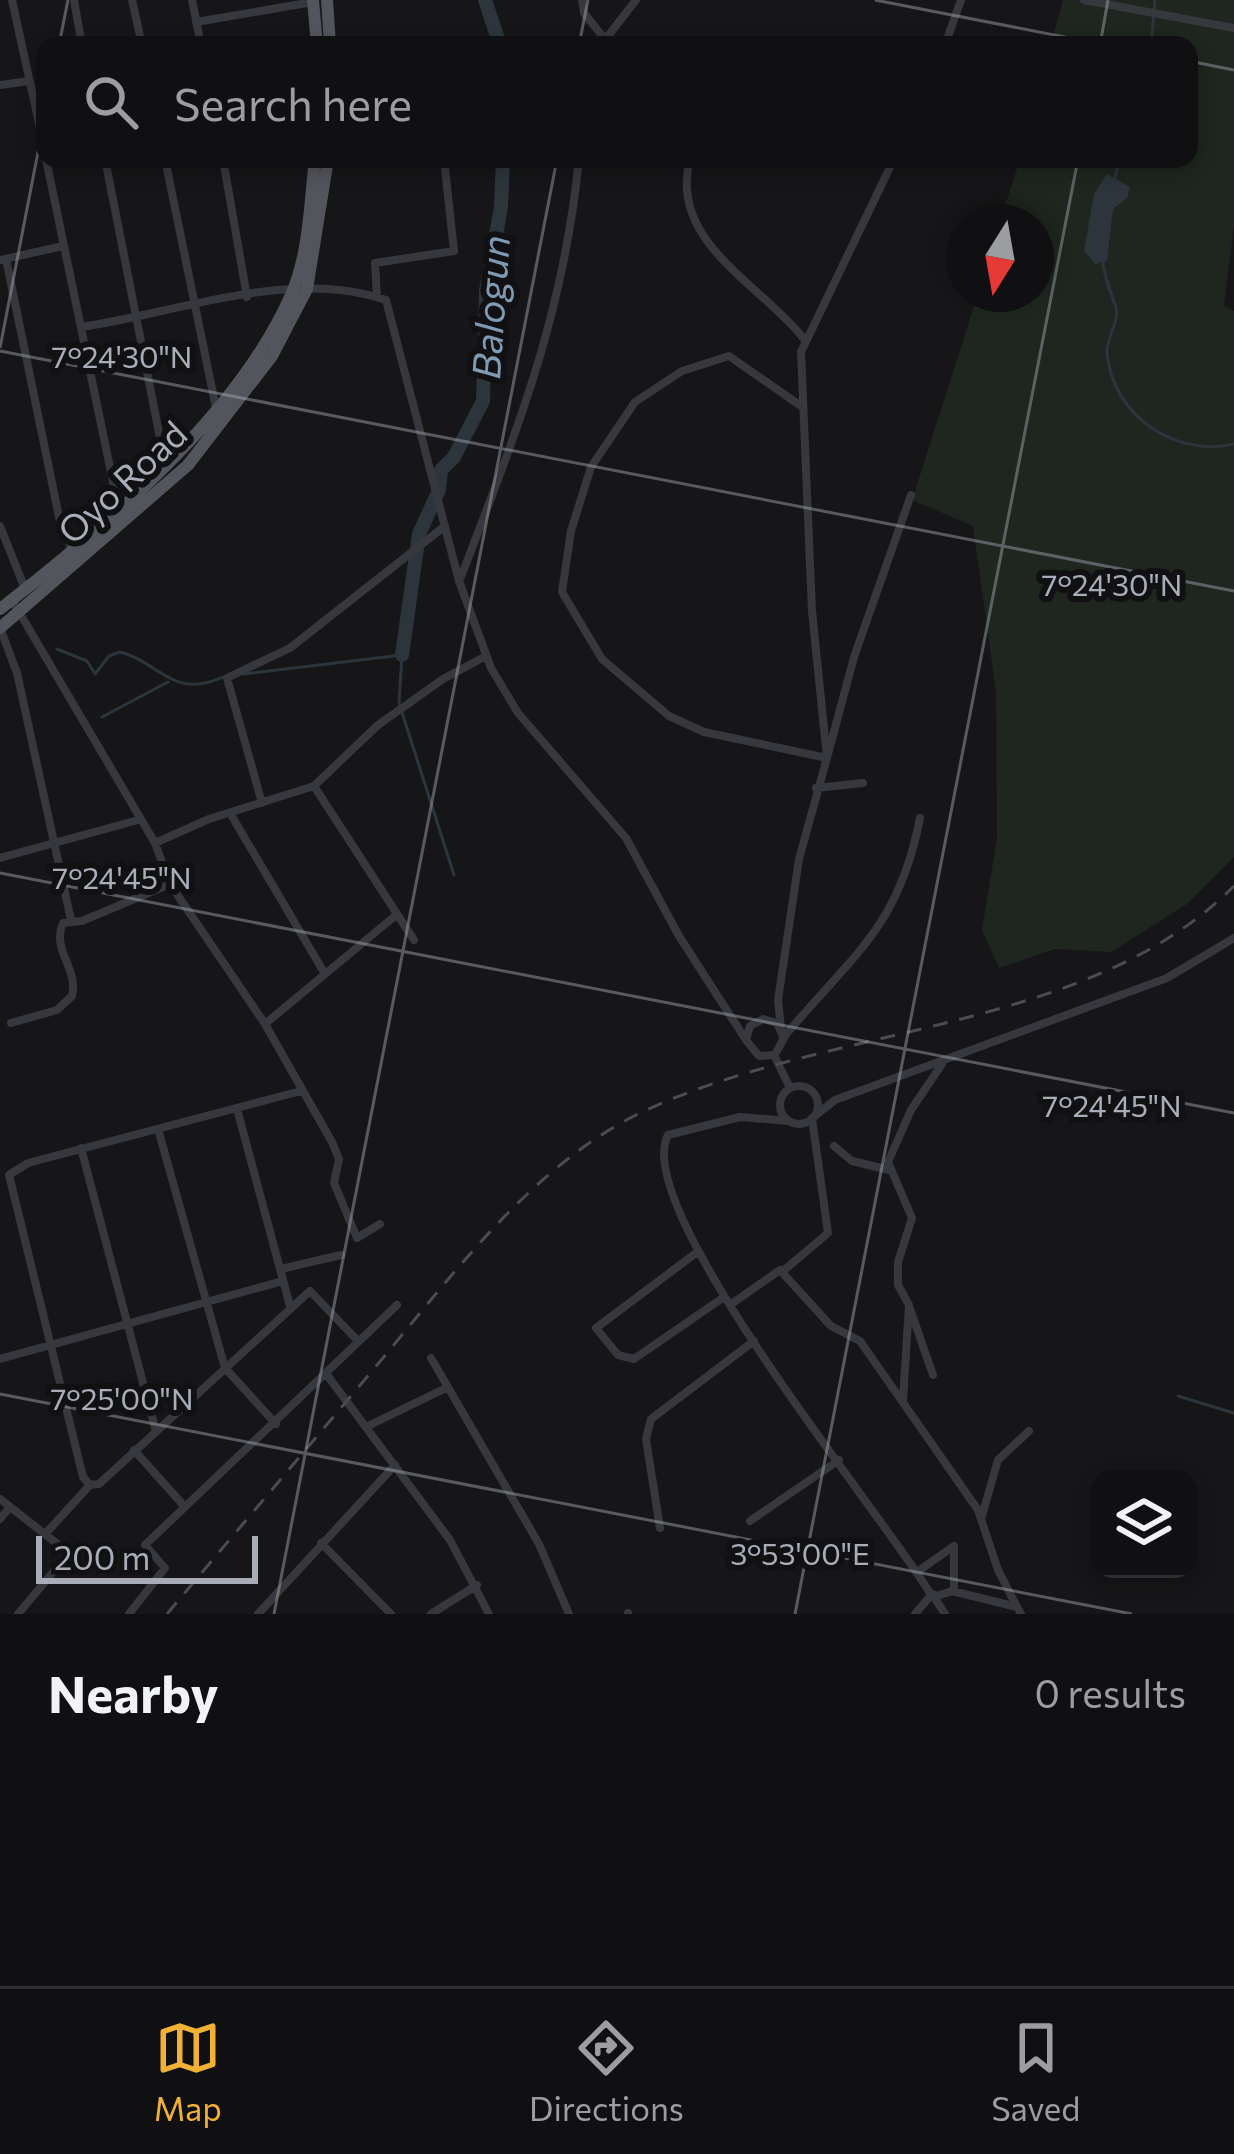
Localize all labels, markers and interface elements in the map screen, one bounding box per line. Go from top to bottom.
search box [36,36,1198,168]
icon: search [78,69,144,135]
text: Search here [174,75,412,130]
north arrow [946,204,1054,312]
water label: Balogun [460,234,518,380]
text: 7°24'30"N [52,337,192,374]
street label: Oyo Road [48,410,194,552]
text: 7°24'30"N [1042,565,1182,602]
text: 7°24'45"N [52,858,192,895]
text: 7°24'45"N [1042,1086,1182,1123]
text: 7°25'00"N [50,1379,194,1416]
map controls [1090,1470,1198,1578]
button: layers [1090,1470,1198,1578]
scale bar [36,1530,258,1583]
text: 3°53'00"E [730,1534,870,1571]
text: 200 m [54,1536,150,1577]
text: Nearby [48,1661,218,1724]
text: 0 results [1034,1668,1186,1716]
tab: Map [154,2015,222,2128]
tab: Directions [529,2015,684,2128]
tab: Saved [991,2015,1080,2128]

